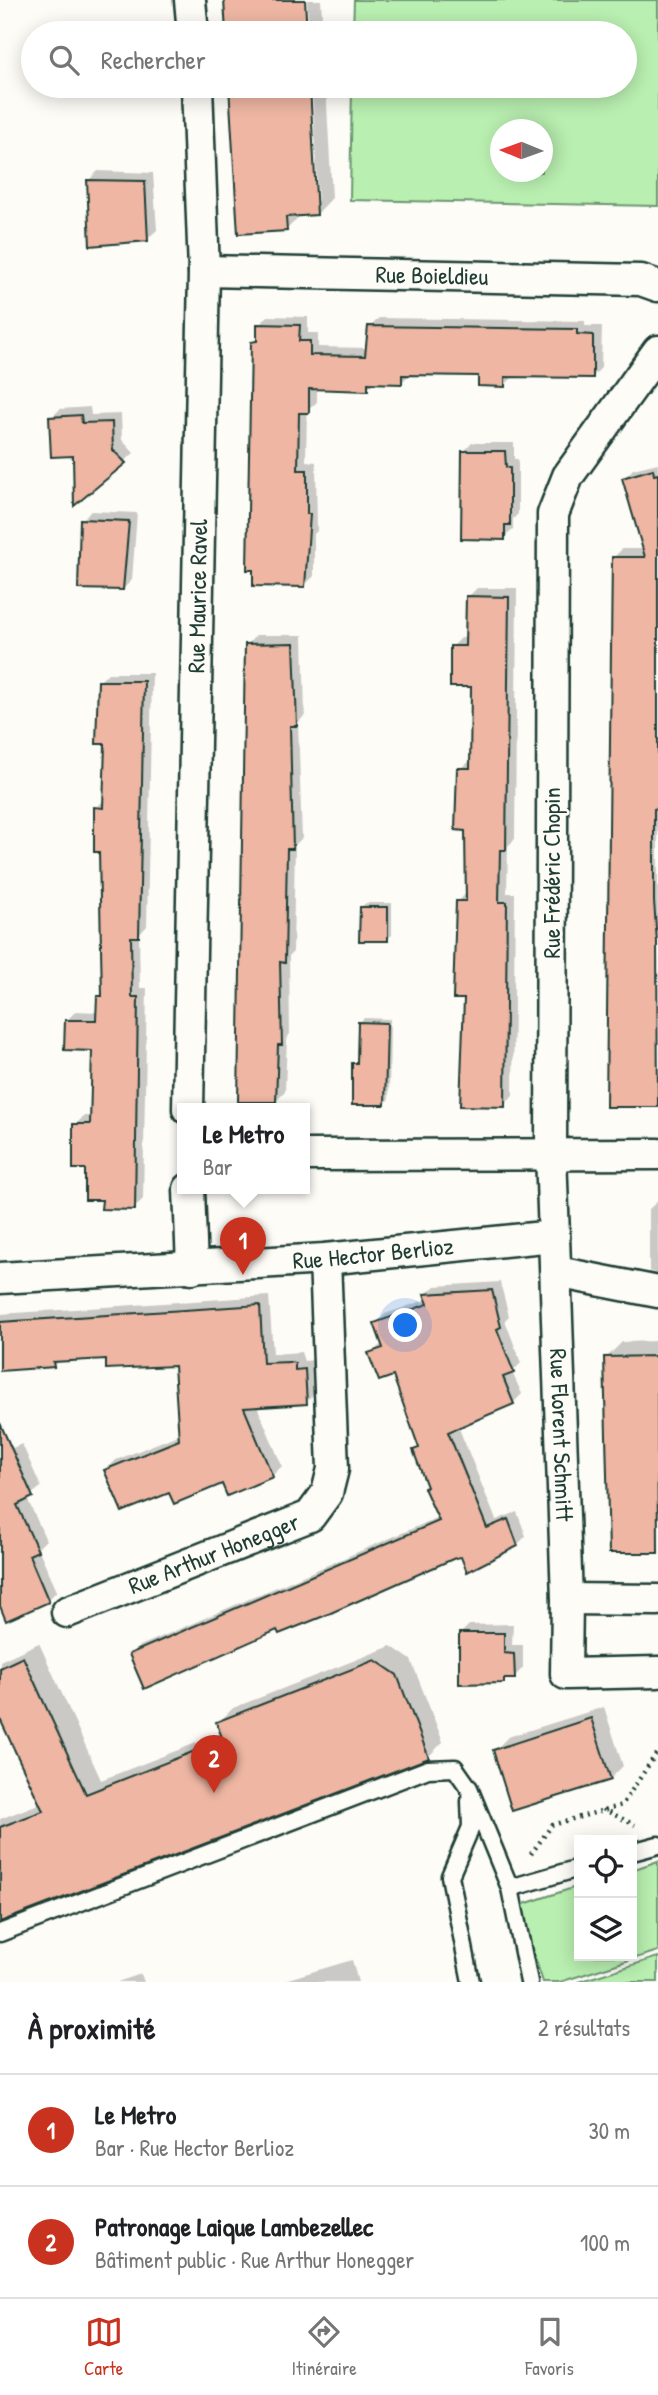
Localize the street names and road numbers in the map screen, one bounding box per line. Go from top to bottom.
street label: Rue Boieldieu [375,258,489,292]
street label: Rue Maurice Ravel [179,518,214,673]
street label: Rue Frédéric Chopin [535,787,567,959]
street label: Rue Hector Berlioz [292,1229,455,1276]
street label: Rue Florent Schmitt [543,1348,581,1523]
street label: Rue Arthur Honegger [124,1505,304,1601]

